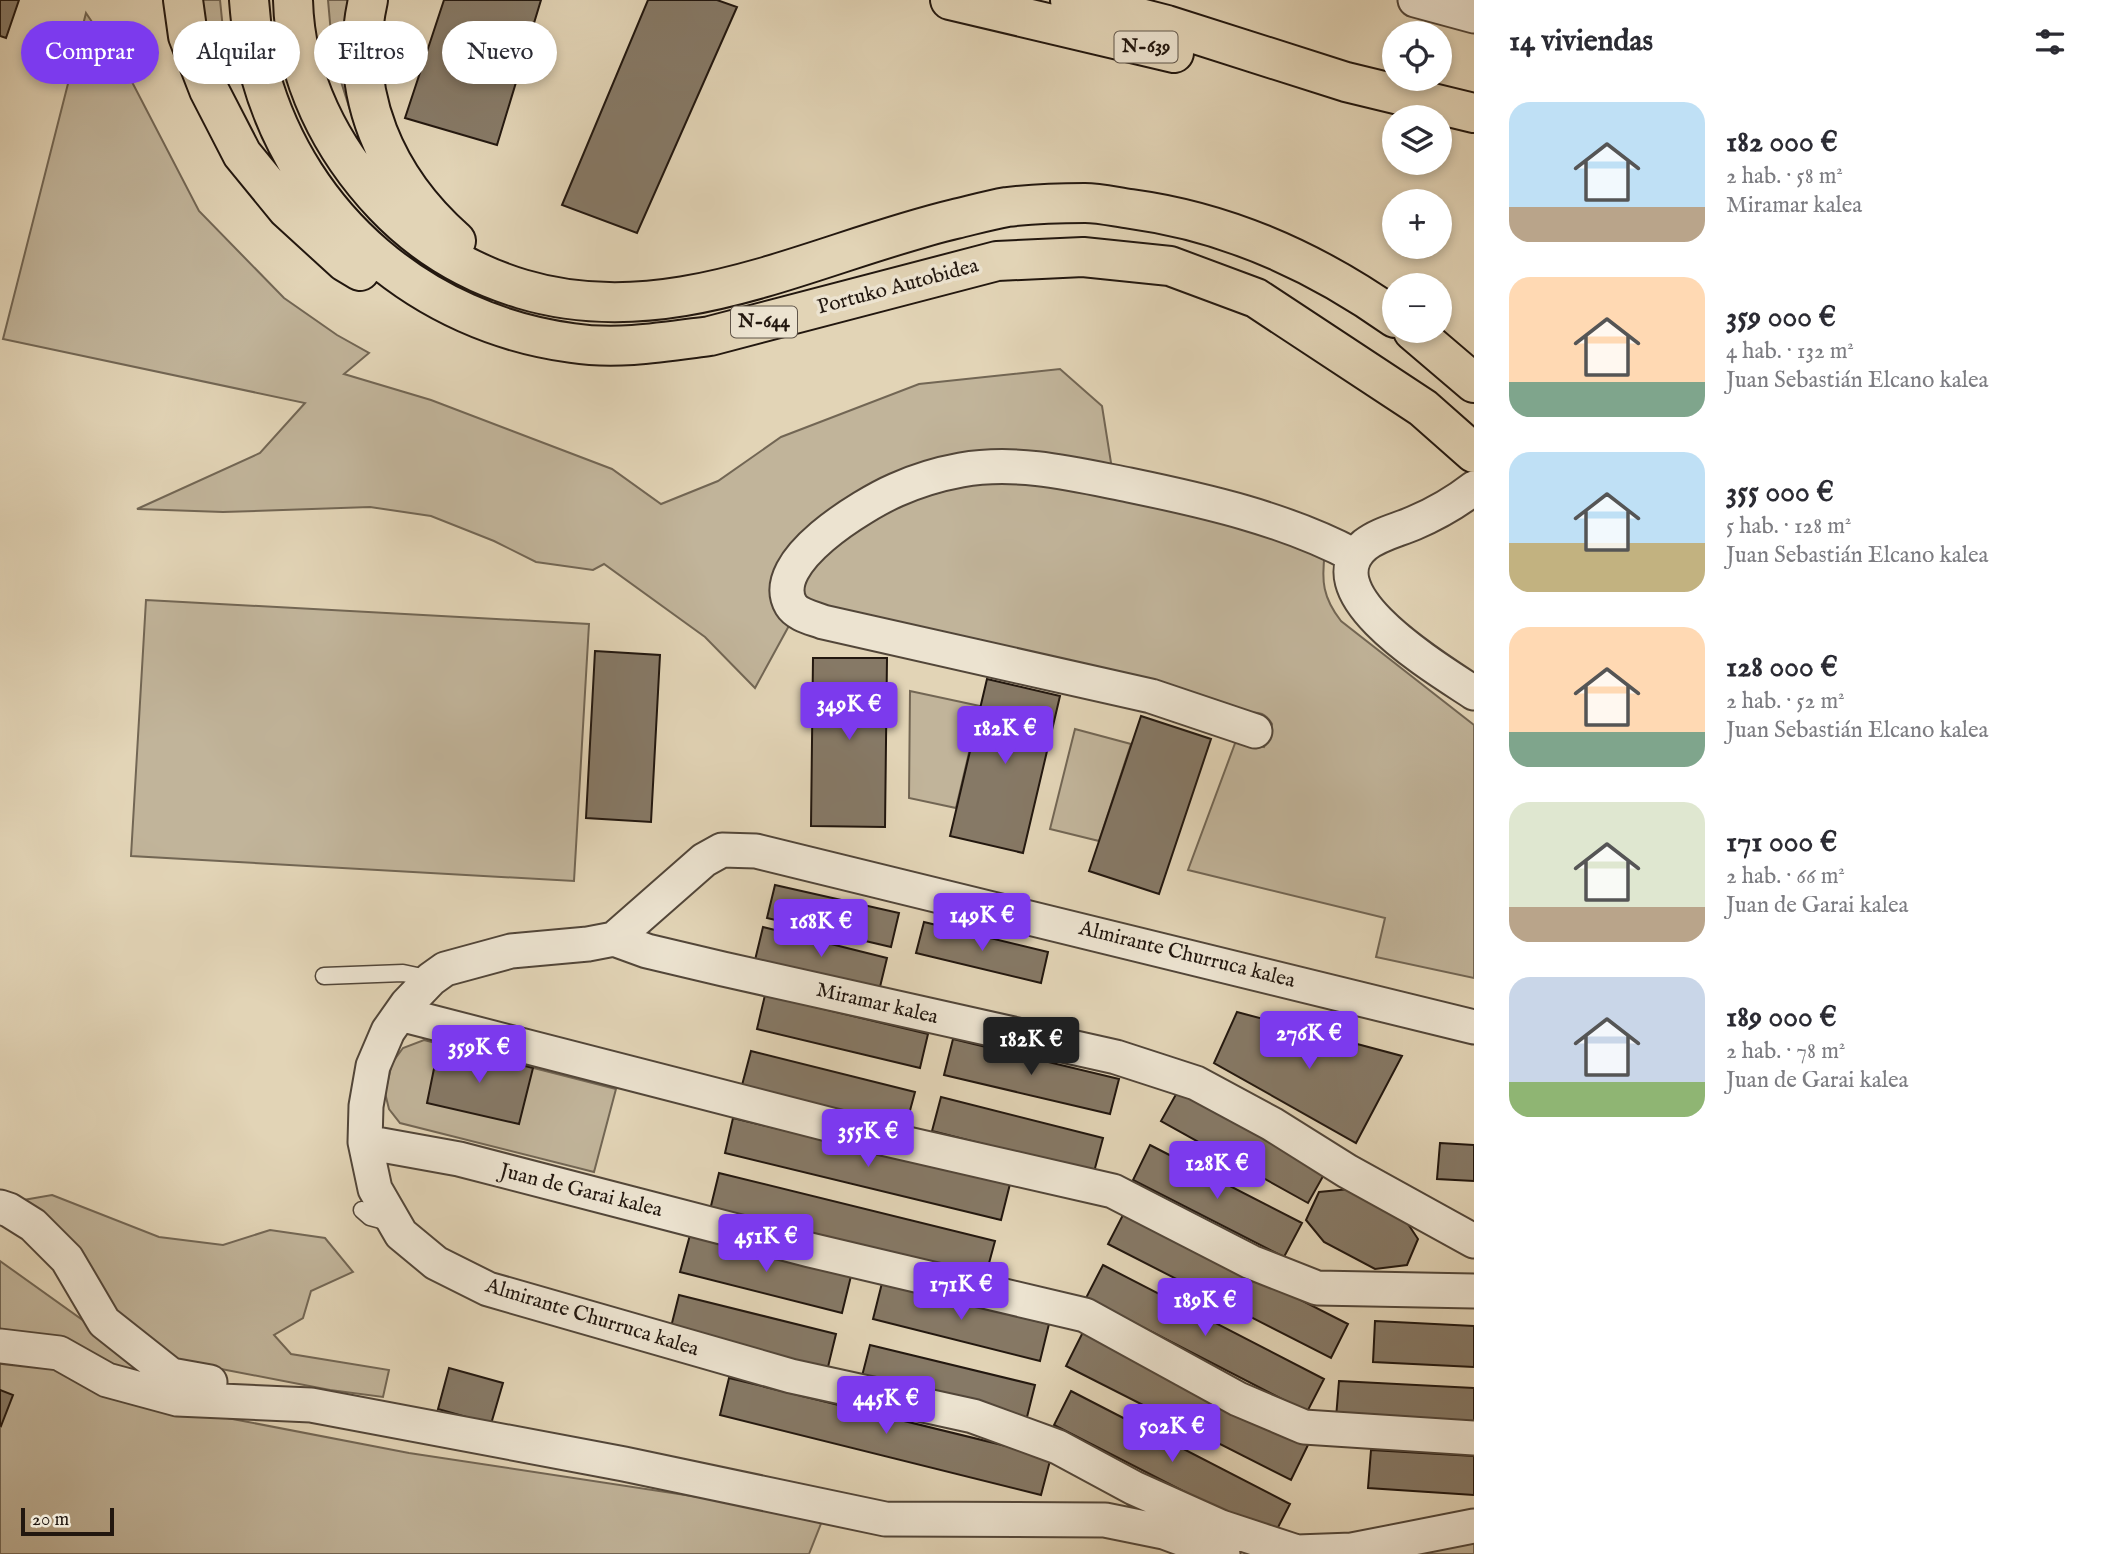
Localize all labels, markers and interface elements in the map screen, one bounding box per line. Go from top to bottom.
chip: Comprar [21,21,159,84]
chip: Alquilar [173,21,300,84]
chip: Filtros [314,21,428,84]
chip: Nuevo [442,21,557,84]
map controls [1382,21,1452,343]
button: locate [1382,21,1452,91]
text: 14 viviendas [1509,23,1653,61]
icon: filters [2031,23,2069,61]
road number: N-639 [1114,32,1178,62]
button: layers [1382,105,1452,175]
text: 182 000 € [1726,124,1838,162]
icon: home [1565,130,1649,214]
text: 2 hab. · 58 m² [1726,162,1843,191]
button: + [1382,189,1452,259]
text: Miramar kalea [1726,191,1862,220]
street label: Portuko Autobidea [814,252,982,322]
button: − [1382,273,1452,343]
text: 359 000 € [1726,299,1836,337]
icon: home [1565,305,1649,389]
road number: N-644 [731,306,797,338]
text: 4 hab. · 132 m² [1726,337,1854,366]
text: Juan Sebastián Elcano kalea [1726,366,1988,395]
text: 355 000 € [1726,474,1834,512]
icon: home [1565,480,1649,564]
text: 5 hab. · 128 m² [1726,512,1851,541]
text: Juan Sebastián Elcano kalea [1726,541,1988,570]
text: 128 000 € [1726,649,1838,687]
icon: home [1565,655,1649,739]
pin: 349K € [792,682,906,742]
text: 2 hab. · 52 m² [1726,687,1845,716]
text: 349K € [816,690,882,719]
pin: 182K € [948,706,1062,766]
text: 182K € [973,714,1037,743]
text: Juan Sebastián Elcano kalea [1726,716,1988,745]
text: 171 000 € [1726,824,1837,862]
icon: home [1565,830,1649,914]
text: 2 hab. · 66 m² [1726,862,1845,891]
text: Juan de Garai kalea [1726,891,1908,920]
pin: 149K € [925,894,1039,953]
pin: 168K € [764,900,878,959]
text: 149K € [949,901,1015,930]
text: 168K € [790,907,852,936]
street label: Almirante Churruca kalea [1075,915,1299,995]
street label: Miramar kalea [813,977,942,1031]
text: 189 000 € [1726,999,1837,1037]
icon: home [1565,1005,1649,1089]
pin: 276K € [1252,1012,1366,1071]
pin: 182K € [974,1018,1088,1077]
text: 276K € [1276,1019,1342,1048]
text: 182K € [999,1025,1063,1054]
pin: 359K € [422,1026,536,1085]
text: 359K € [448,1033,510,1062]
text: 2 hab. · 78 m² [1726,1037,1845,1066]
text: Juan de Garai kalea [1726,1066,1908,1095]
pin: 355K € [811,1110,925,1169]
text: 355K € [838,1117,898,1146]
pin: 128K € [1160,1142,1274,1201]
text: 128K € [1185,1149,1249,1178]
street label: Juan de Garai kalea [495,1157,666,1224]
pin: 451K € [709,1214,823,1274]
text: 451K € [734,1222,798,1251]
pin: 171K € [904,1262,1018,1322]
text: 171K € [929,1270,993,1299]
street label: Almirante Churruca kalea [481,1272,703,1364]
pin: 189K € [1148,1278,1262,1338]
text: 189K € [1174,1286,1236,1315]
pin: 445K € [829,1376,943,1436]
text: 445K € [853,1384,919,1413]
pin: 502K € [1115,1404,1229,1464]
text: 502K € [1139,1412,1205,1441]
scale bar [21,1505,114,1537]
text: 20 m [32,1508,69,1532]

